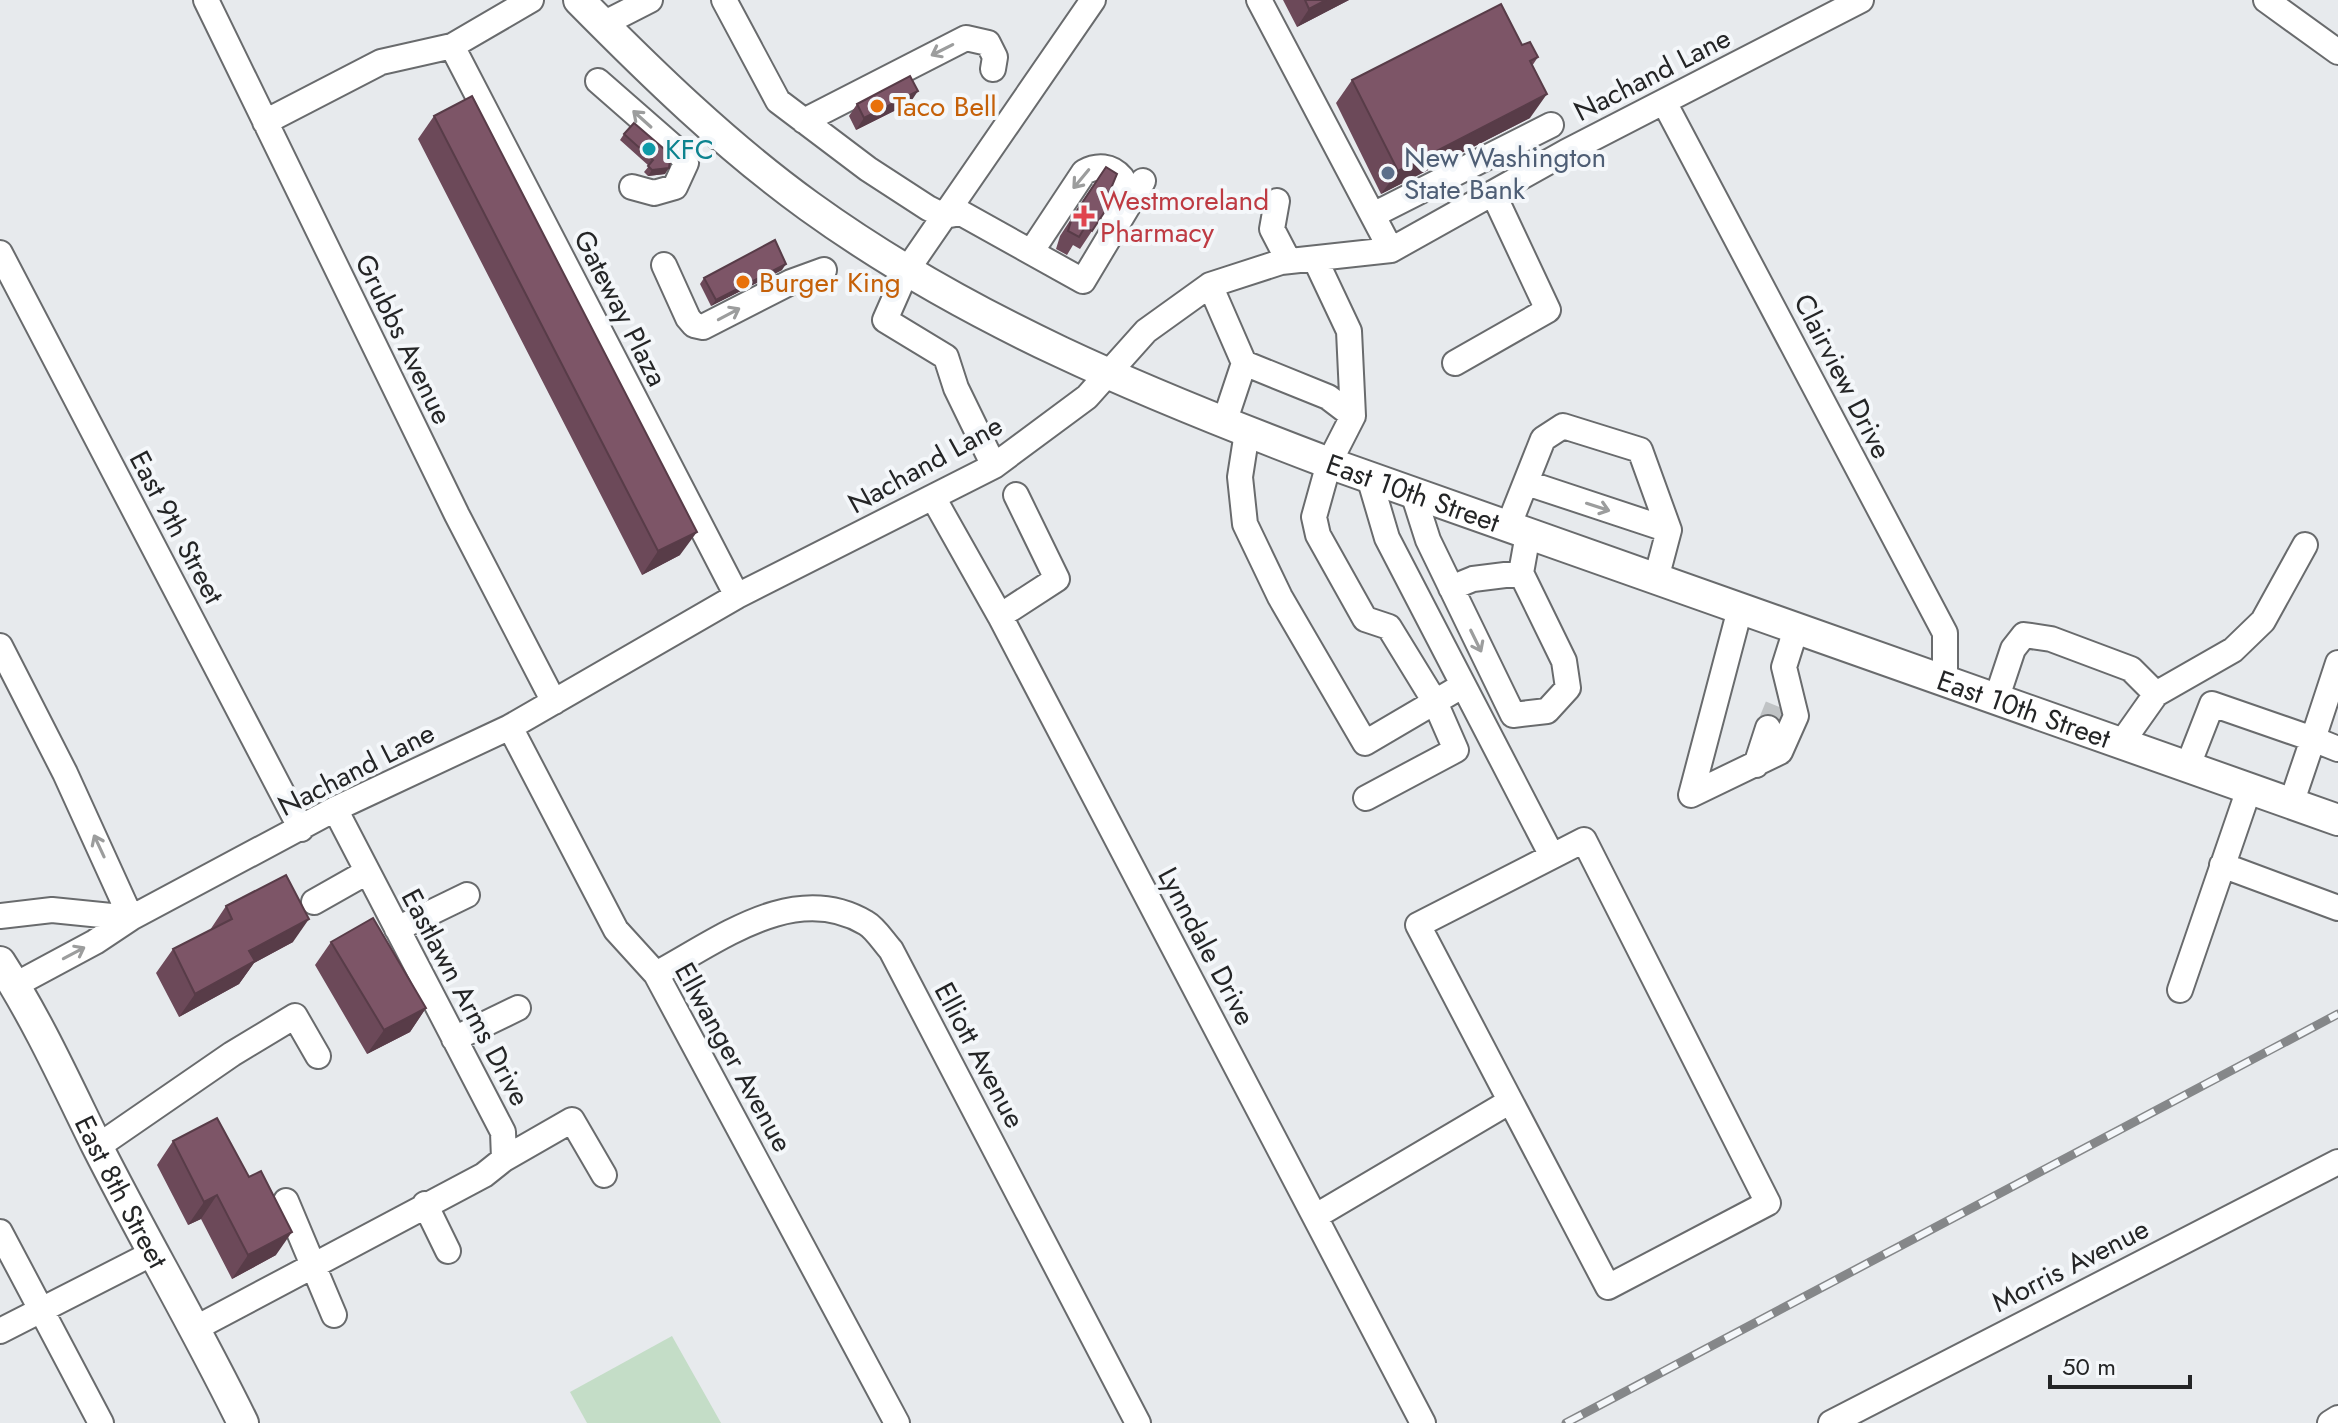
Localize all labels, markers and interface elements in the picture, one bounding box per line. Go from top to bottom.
street label: Nachand Lane [1567,17,1738,132]
one-way arrow [931,43,955,59]
place label: Taco Bell [893,86,997,127]
marker: Taco Bell [868,97,886,115]
one-way arrow [632,109,652,128]
place label: KFC [665,129,714,170]
place label: New Washington State Bank [1404,137,1606,210]
marker: KFC [640,140,658,158]
marker: New Washington State Bank [1379,164,1397,182]
one-way arrow [1072,169,1090,189]
place label: Westmoreland Pharmacy [1100,180,1269,253]
marker: Westmoreland Pharmacy [1075,207,1093,225]
street label: Gateway Plaza [564,223,678,394]
street label: Grubbs Avenue [345,247,462,431]
place label: Burger King [759,262,901,303]
marker: Burger King [734,273,752,291]
street label: Clairview Drive [1783,287,1902,466]
one-way arrow [717,306,740,322]
street label: Nachand Lane [841,405,1010,524]
street label: East 9th Street [119,443,234,611]
street label: East 10th Street [1320,444,1505,543]
one-way arrow [1585,500,1610,515]
one-way arrow [1469,629,1484,653]
street label: East 10th Street [1931,660,2116,759]
street label: Nachand Lane [271,712,442,827]
one-way arrow [91,835,106,859]
street label: Lynndale Drive [1148,860,1265,1033]
street label: Eastlawn Arms Drive [391,881,540,1113]
one-way arrow [62,945,86,961]
street label: Ellwanger Avenue [664,955,803,1159]
street label: Elliott Avenue [924,975,1035,1135]
street label: East 8th Street [64,1109,178,1276]
street label: Morris Avenue [1985,1208,2156,1323]
scale bar [2050,1339,2190,1389]
text: 50 m [2062,1349,2116,1384]

